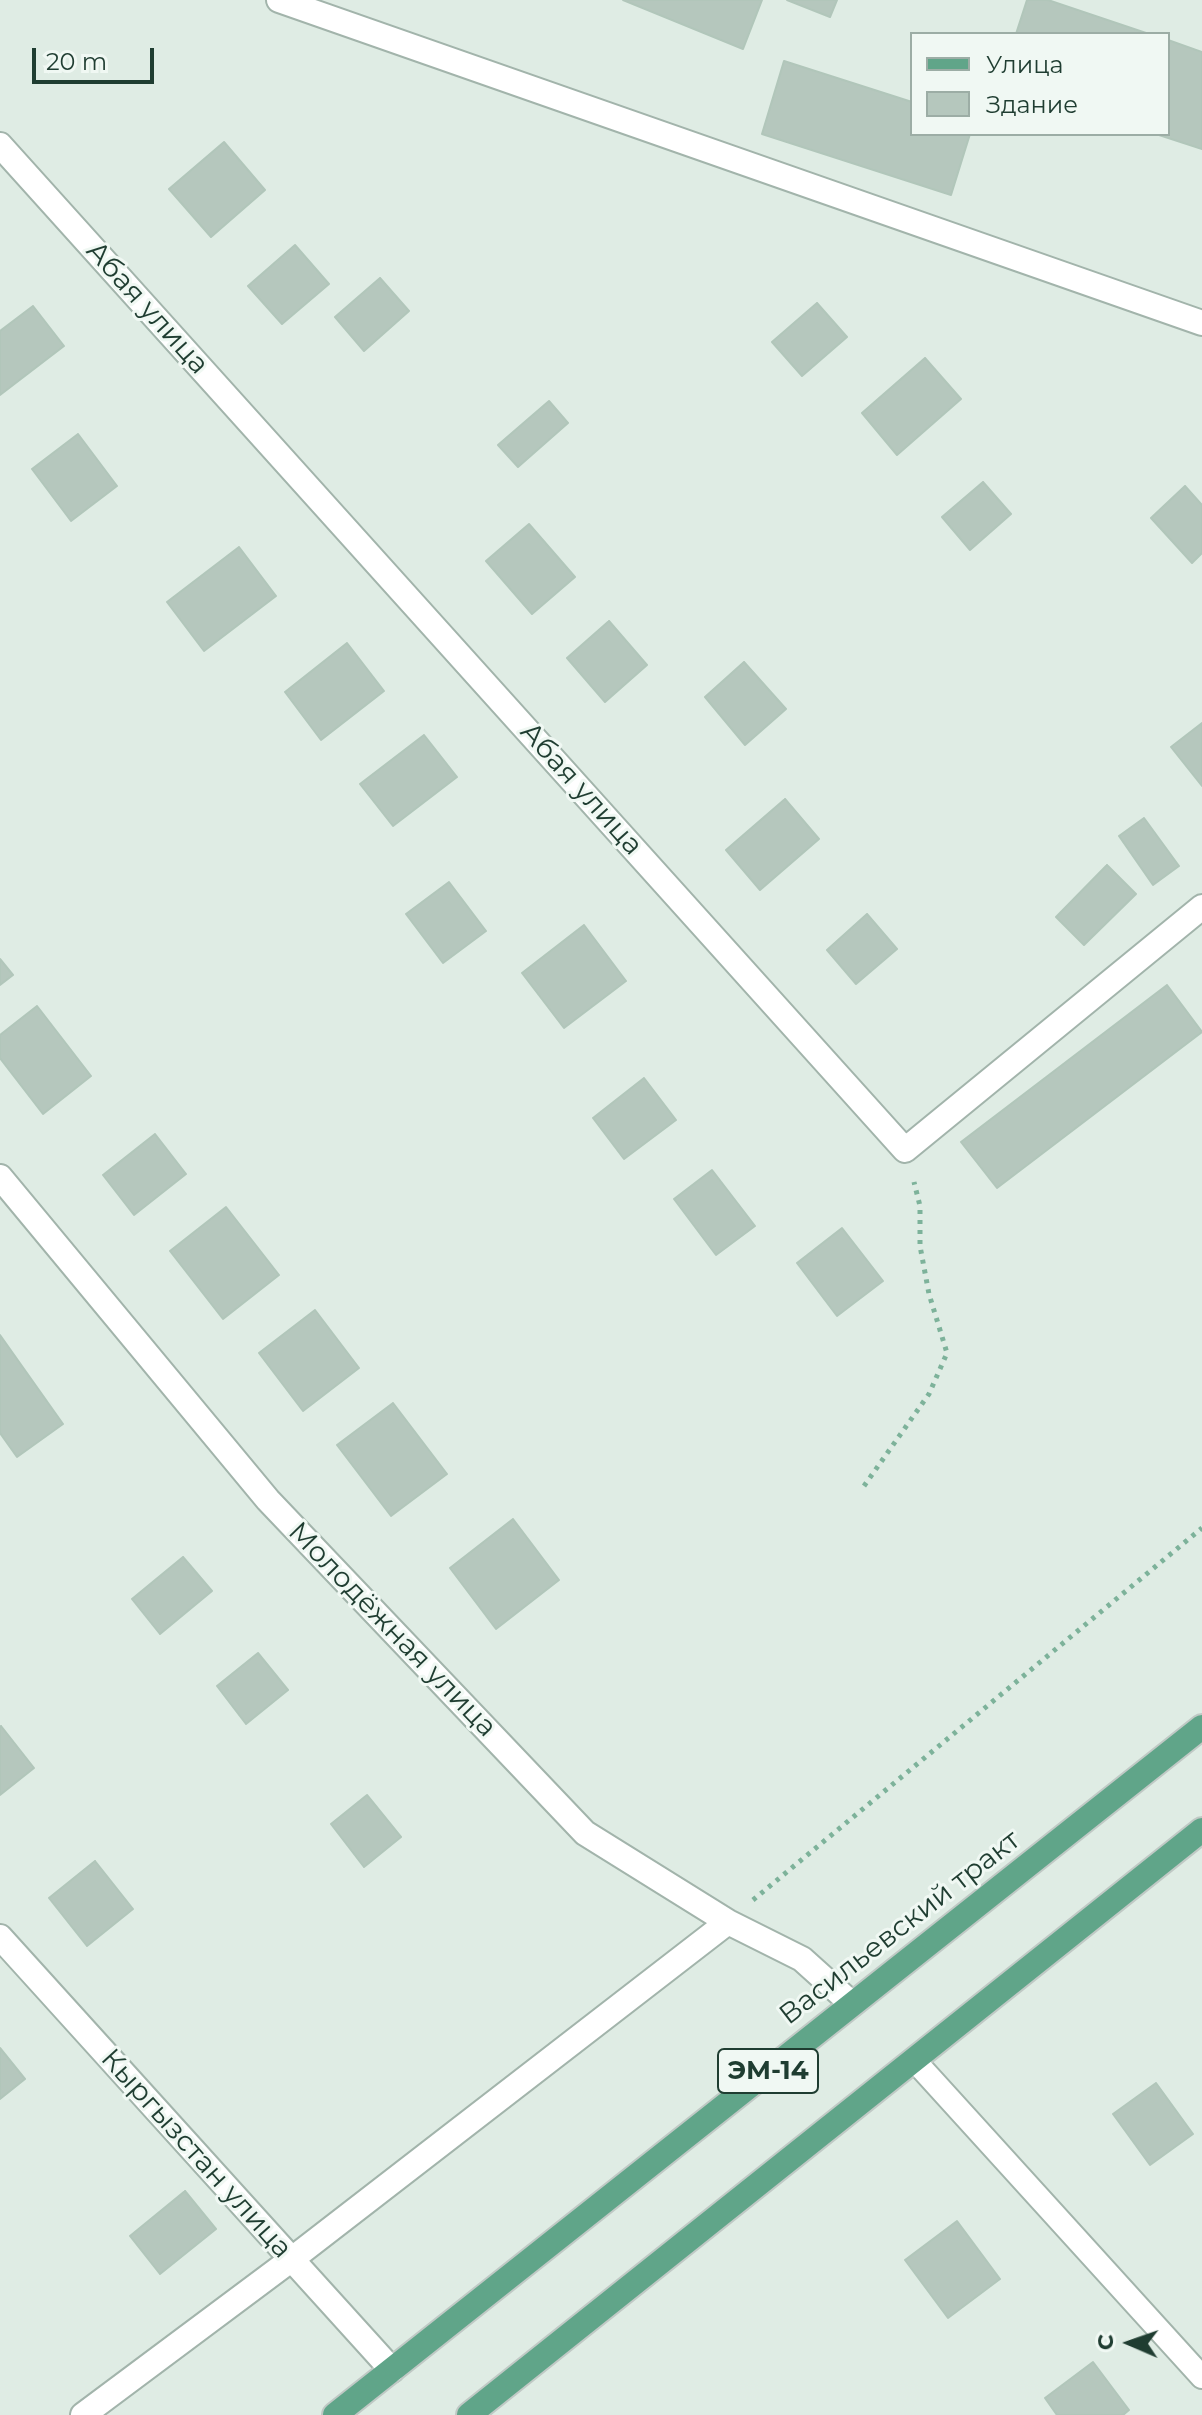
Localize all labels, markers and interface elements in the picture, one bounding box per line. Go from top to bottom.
scale bar [36,32,158,82]
legend [910,32,1170,136]
text: 20 m [46,47,107,76]
text: Улица [986,50,1064,79]
text: Здание [986,90,1078,119]
street label: Абая улица [79,235,215,381]
street label: Абая улица [513,716,649,862]
street label: Молодёжная улица [281,1516,503,1744]
street label: Васильевский тракт [773,1824,1027,2032]
street label: Кыргызстан улица [93,2043,299,2265]
road number: ЭМ-14 [718,2049,818,2093]
north arrow [1090,2303,1170,2383]
text: С [1092,2334,1119,2351]

